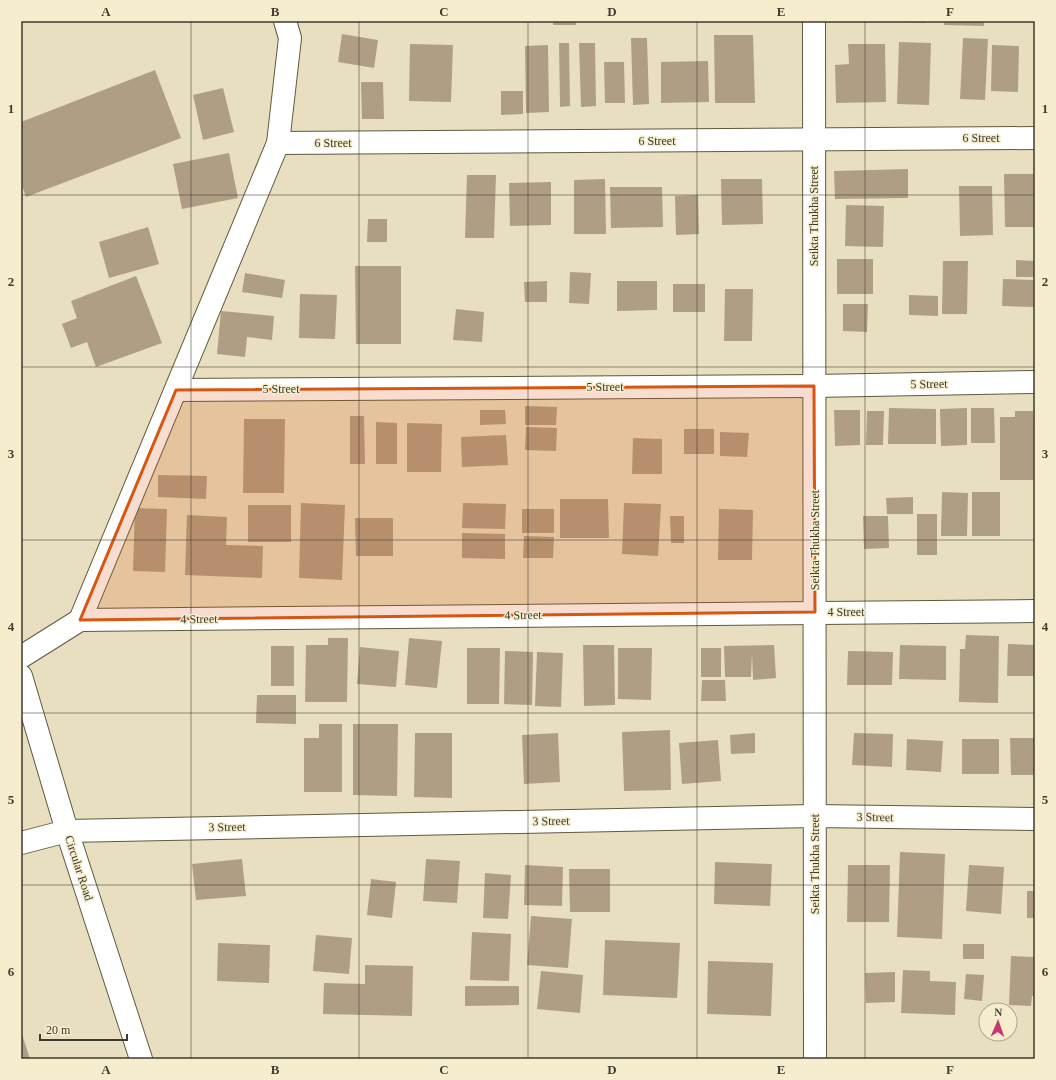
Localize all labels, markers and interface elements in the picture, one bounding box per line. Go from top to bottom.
text: A [101,4,111,19]
text: B [271,4,280,19]
text: C [439,4,449,19]
text: D [607,4,617,19]
text: E [777,4,785,19]
text: F [946,4,954,19]
text: 1 [8,101,14,116]
text: 1 [1042,101,1048,116]
street label: 6 Street [963,131,1000,145]
street label: 6 Street [639,134,676,148]
street label: 6 Street [315,136,352,150]
street label: Seikta Thukha Street [807,165,821,266]
text: 2 [8,274,14,289]
text: 2 [1042,274,1048,289]
street label: 5 Street [910,377,948,391]
street label: 5 Street [587,380,624,394]
street label: 5 Street [263,382,300,396]
text: 3 [8,446,15,461]
text: 3 [1042,446,1049,461]
street label: Seikta Thukha Street [808,489,822,590]
street label: 4 Street [828,605,865,619]
street label: 4 Street [504,608,542,622]
street label: 4 Street [180,612,218,626]
text: 4 [8,619,15,634]
text: 4 [1042,619,1049,634]
text: 5 [8,792,15,807]
text: 5 [1042,792,1049,807]
street label: 3 Street [856,810,894,824]
street label: Seikta Thukha Street [808,813,822,914]
street label: 3 Street [532,814,570,828]
street label: 3 Street [208,820,246,834]
street label: Circular Road [62,834,96,902]
text: 6 [8,964,15,979]
text: 6 [1042,964,1049,979]
north arrow [978,1002,1018,1042]
text: N [994,1006,1003,1018]
scale bar [40,1016,127,1042]
text: 20 m [46,1023,71,1037]
text: A [101,1062,111,1077]
text: B [271,1062,280,1077]
text: C [439,1062,449,1077]
text: D [607,1062,617,1077]
text: E [777,1062,785,1077]
text: F [946,1062,954,1077]

